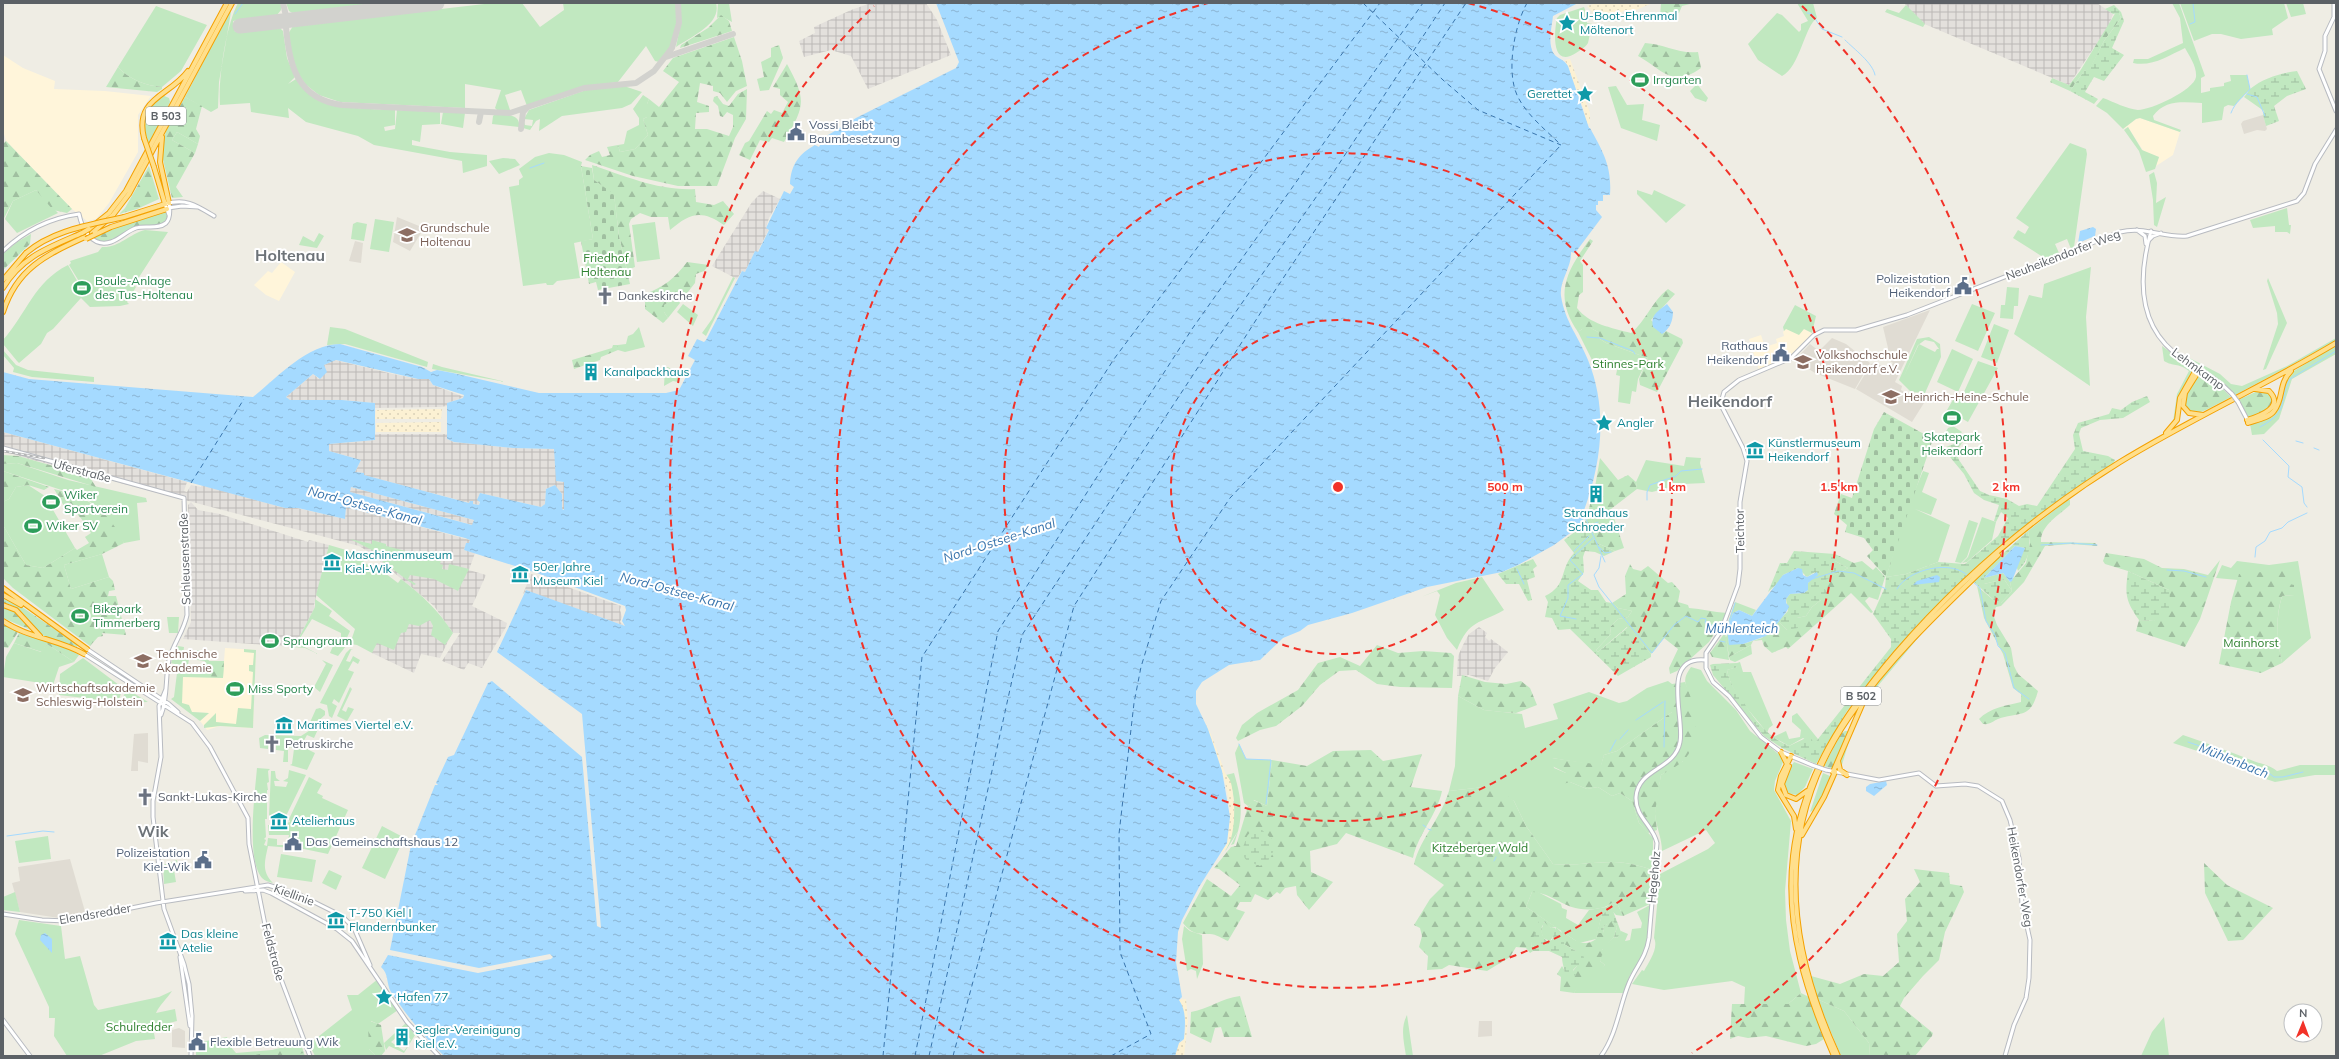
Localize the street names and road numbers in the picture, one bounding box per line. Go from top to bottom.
road number: B 503 [146,107,186,125]
street label: Neuheikendorfer Weg [2003,226,2122,283]
street label: Lehmkamp [2169,344,2228,393]
street label: Uferstraße [52,456,113,485]
street label: Teichtor [1732,508,1747,553]
street label: Schleusenstraße [175,513,194,605]
road number: B 502 [1841,687,1881,705]
street label: Heikendorfer Weg [2004,826,2037,928]
street label: Hegeholz [1644,850,1663,904]
street label: Kiellinie [272,880,316,909]
street label: Elendsredder [58,900,133,927]
street label: Feldstraße [259,922,288,982]

